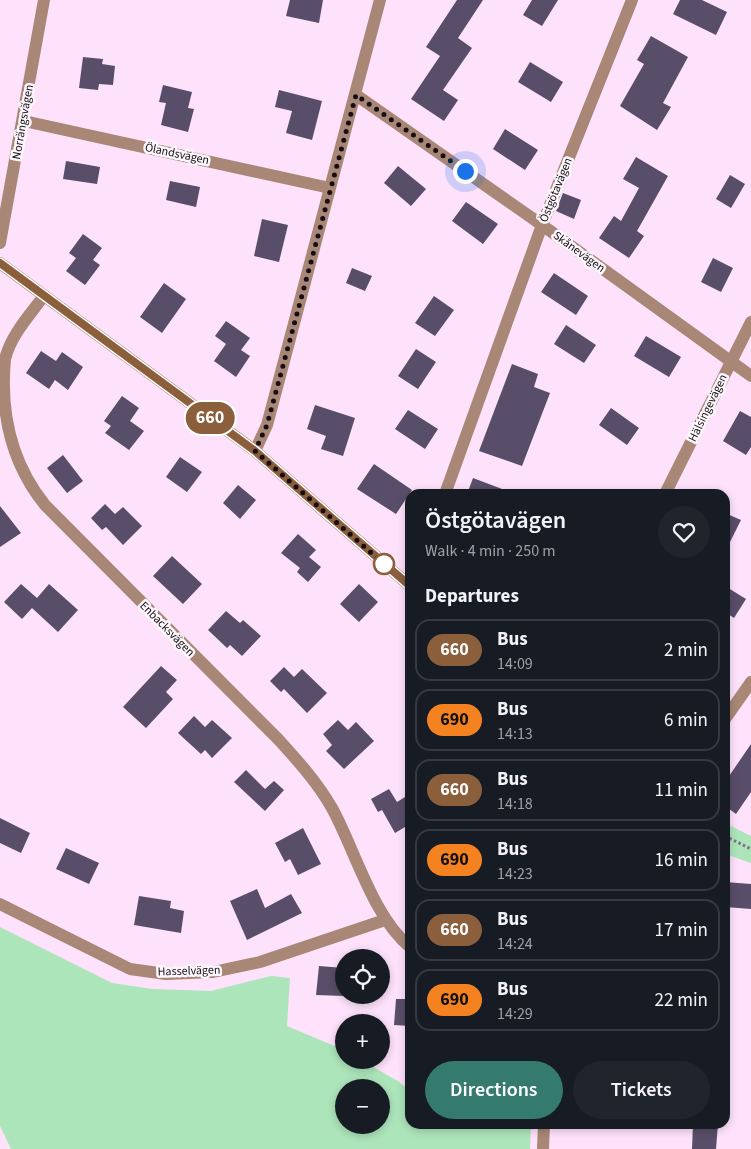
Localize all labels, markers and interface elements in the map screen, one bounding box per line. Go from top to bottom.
street label: Norrängsvägen [8,83,38,161]
street label: Ölandsvägen [143,139,211,169]
street label: Östgötavägen [535,155,577,225]
your location [453,159,478,184]
street label: Skånevägen [549,227,609,277]
street label: Hälsingevägen [684,371,732,445]
line badge: 660 [181,402,239,434]
text: 660 [196,405,224,430]
text: Östgötavägen [425,503,566,538]
button: heart [658,506,710,558]
text: Walk · 4 min · 250 m [425,540,556,562]
unlabelled marker [373,553,395,575]
text: Departures [425,583,519,610]
street label: Enbacksvägen [136,598,198,660]
text: Bus [497,626,528,653]
text: 660 [440,637,469,662]
text: 2 min [664,637,708,664]
text: 14:09 [497,653,533,675]
text: Bus [497,696,528,723]
text: 690 [440,707,469,732]
text: 6 min [664,707,708,734]
text: 14:13 [497,723,533,745]
text: Bus [497,766,528,793]
text: 660 [440,777,469,802]
text: 11 min [654,777,708,804]
text: 14:18 [497,793,533,815]
text: Bus [497,836,528,863]
text: 690 [440,847,469,872]
text: 16 min [654,847,708,874]
text: 14:23 [497,863,533,885]
text: Bus [497,906,528,933]
text: 660 [440,917,469,942]
text: 17 min [654,917,708,944]
text: 14:24 [497,933,533,955]
map controls [335,949,390,1134]
button: locate [335,949,390,1004]
street label: Hasselvägen [157,961,221,981]
text: Bus [497,976,528,1003]
text: 690 [440,987,469,1012]
text: 22 min [654,987,708,1014]
text: 14:29 [497,1003,533,1025]
button: + [335,1014,390,1069]
button: Directions [425,1061,563,1119]
button: Tickets [573,1061,710,1119]
button: − [335,1079,390,1134]

